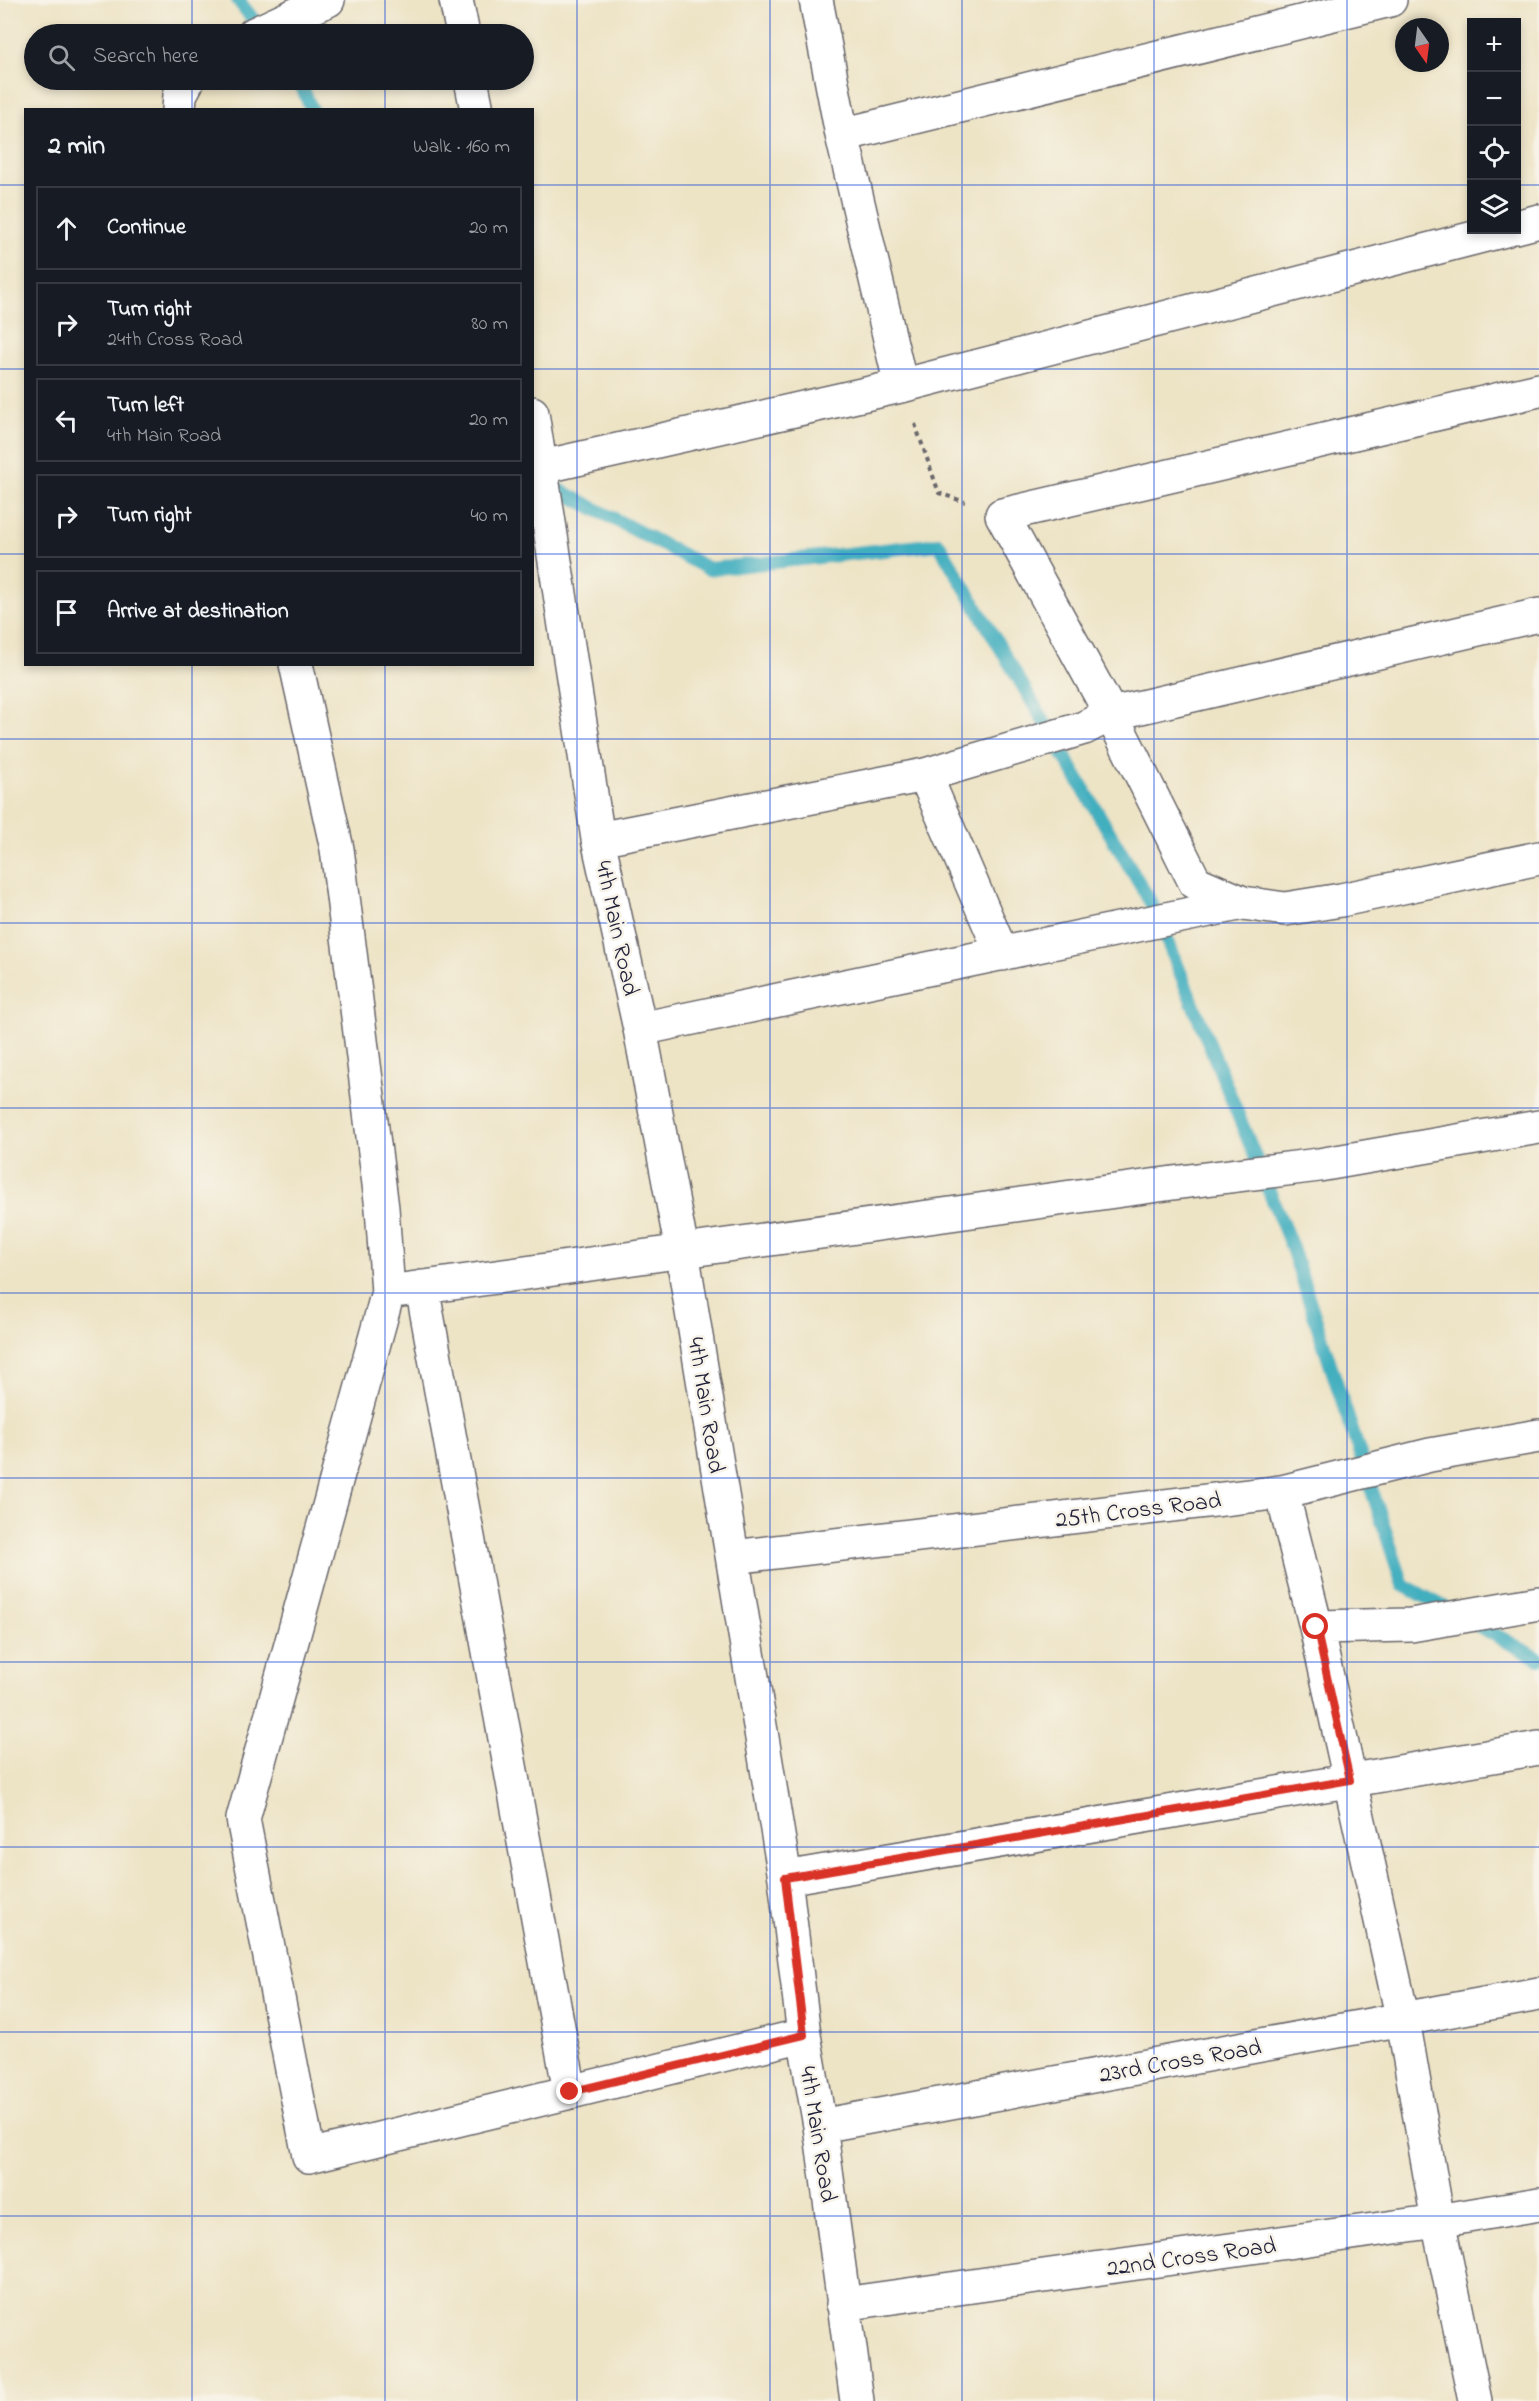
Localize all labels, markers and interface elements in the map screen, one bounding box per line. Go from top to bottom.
north arrow [1395,18,1449,72]
map controls [1467,18,1521,234]
button: + [1467,18,1521,72]
search box [24,24,534,90]
icon: search [45,41,78,74]
text: Search here [93,41,198,73]
button: − [1467,72,1521,126]
button: locate [1467,126,1521,180]
text: 2 min [48,128,105,166]
text: Walk · 160 m [413,133,510,162]
button: layers [1467,180,1521,234]
icon: ahead [50,212,83,245]
text: Continue [107,212,186,244]
text: 20 m [469,214,508,243]
text: Turn right [107,294,192,326]
icon: right [50,308,83,341]
text: 80 m [471,310,508,339]
text: 24th Cross Road [107,326,243,355]
text: Turn left [107,390,184,422]
icon: left [50,404,83,437]
text: 20 m [469,406,508,435]
text: 4th Main Road [107,422,221,451]
icon: right [50,500,83,533]
text: Turn right [107,500,192,532]
text: 40 m [471,502,508,531]
icon: arrive [50,596,83,629]
text: Arrive at destination [107,596,289,628]
street label: 4th Main Road [584,858,647,1000]
street label: 4th Main Road [677,1335,733,1476]
street label: 25th Cross Road [1053,1484,1224,1539]
route start [1302,1613,1328,1639]
street label: 23rd Cross Road [1096,2031,1265,2094]
street label: 4th Main Road [789,2064,845,2205]
route end [556,2078,582,2104]
street label: 22nd Cross Road [1104,2229,1279,2288]

